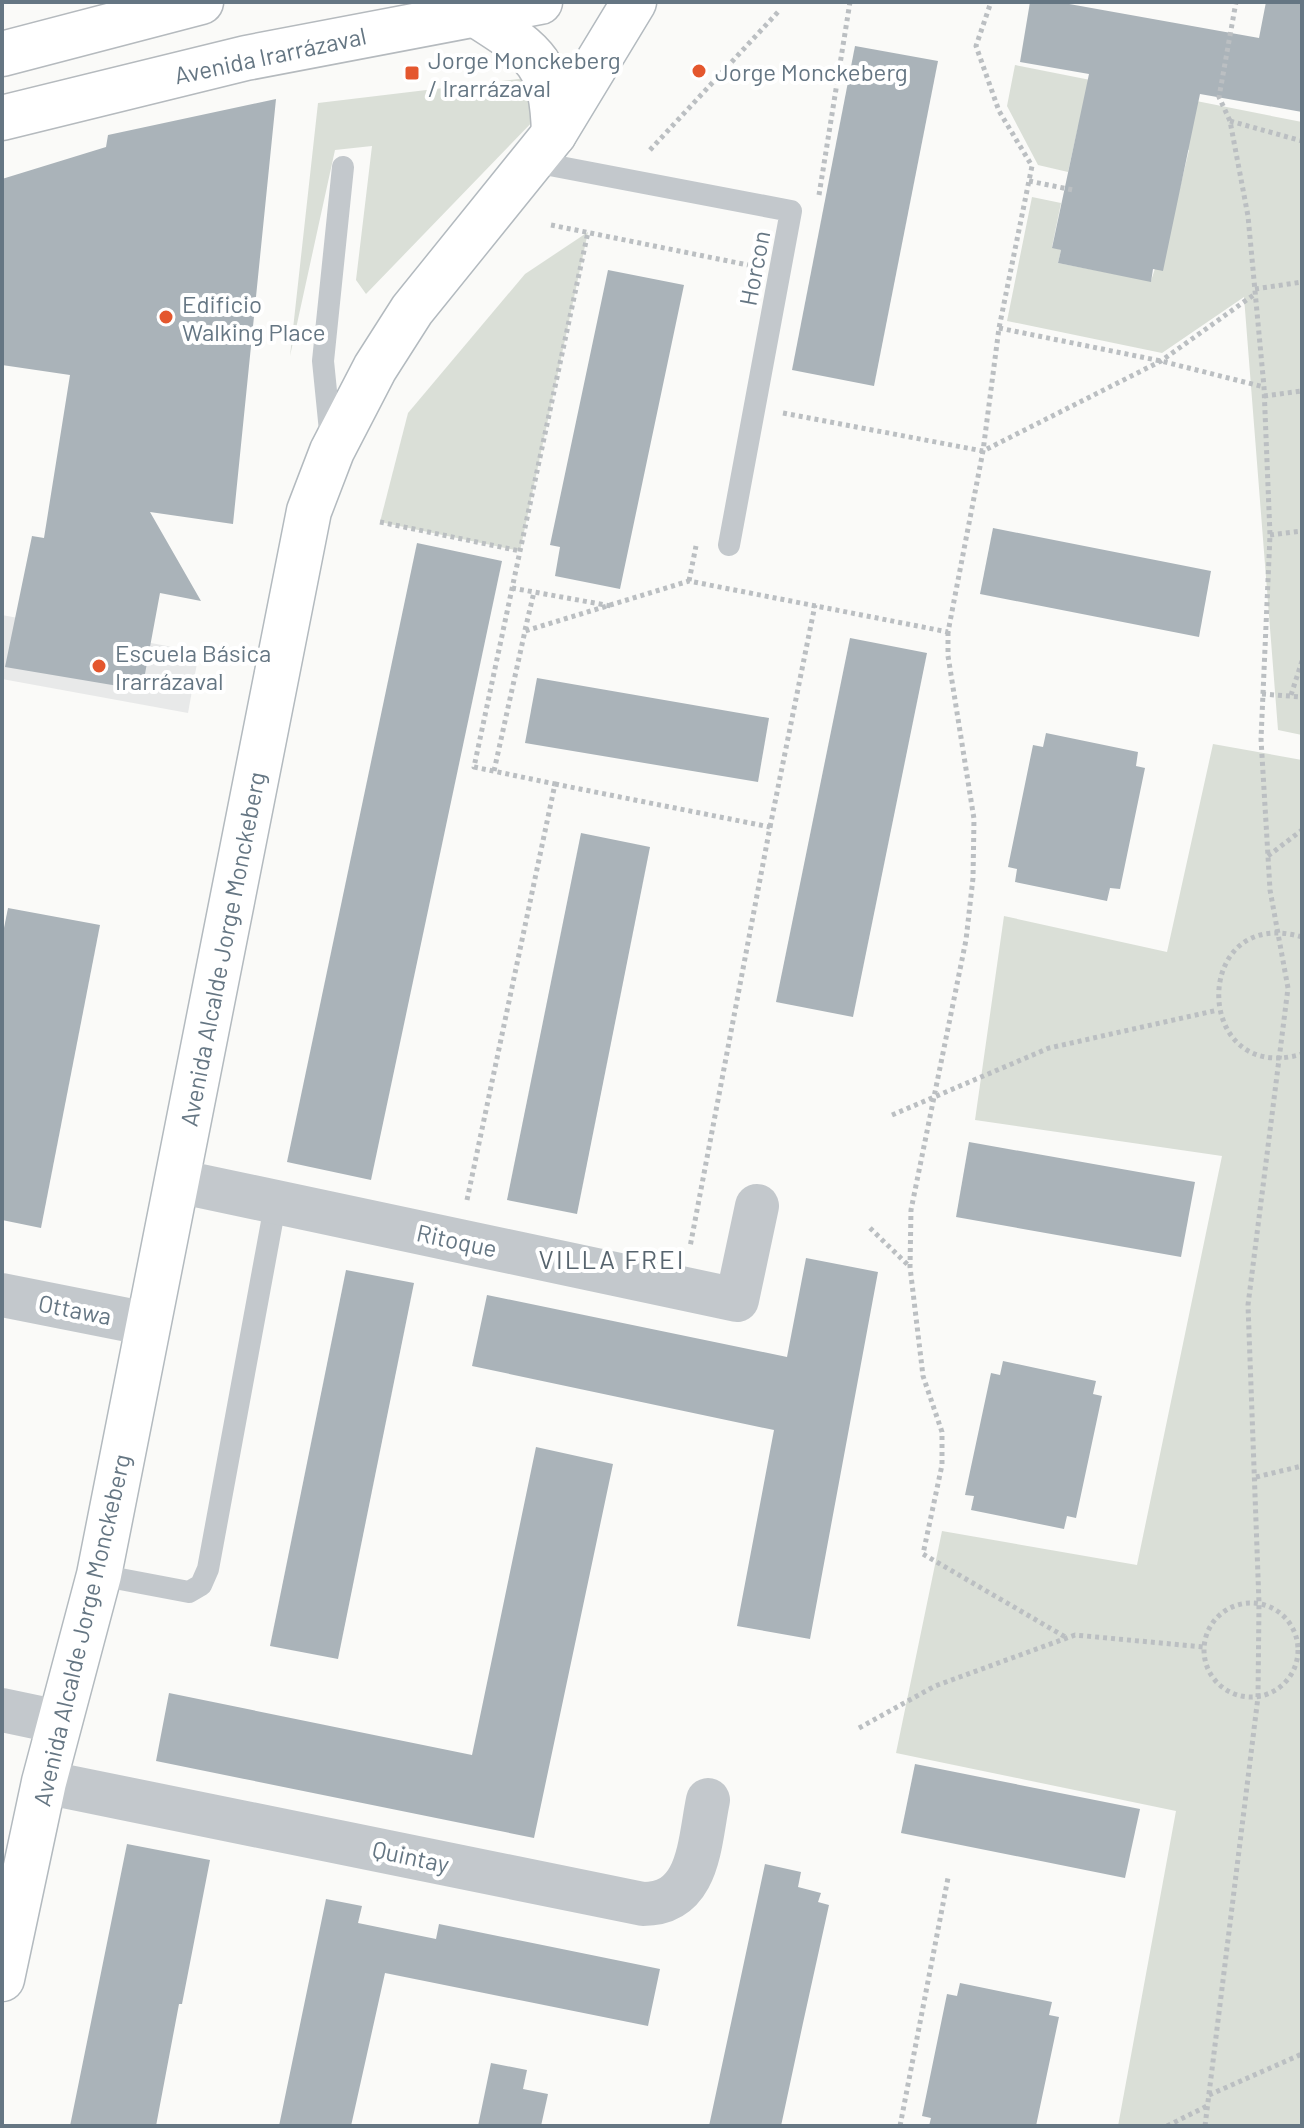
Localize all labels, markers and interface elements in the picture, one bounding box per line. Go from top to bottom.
street label: Avenida Irarrázaval [171,20,369,90]
place label: Jorge Monckeberg / Irarrázaval [428,45,621,102]
place label: Jorge Monckeberg [715,57,908,86]
marker: Jorge Monckeberg [690,62,708,80]
marker: Jorge Monckeberg / Irarrázaval [403,64,421,82]
street label: Horcon [733,228,775,308]
place label: Edificio Walking Place [182,289,326,346]
marker: Edificio Walking Place [157,308,175,326]
place label: Escuela Básica Irarrázaval [115,638,271,695]
marker: Escuela Básica Irarrázaval [90,657,108,675]
street label: Avenida Alcalde Jorge Monckeberg [173,769,271,1129]
street label: Ritoque [414,1217,500,1263]
district label: VILLA FREI [539,1243,685,1274]
street label: Ottawa [36,1288,114,1330]
street label: Avenida Alcalde Jorge Monckeberg [26,1451,136,1809]
street label: Quintay [370,1834,452,1878]

